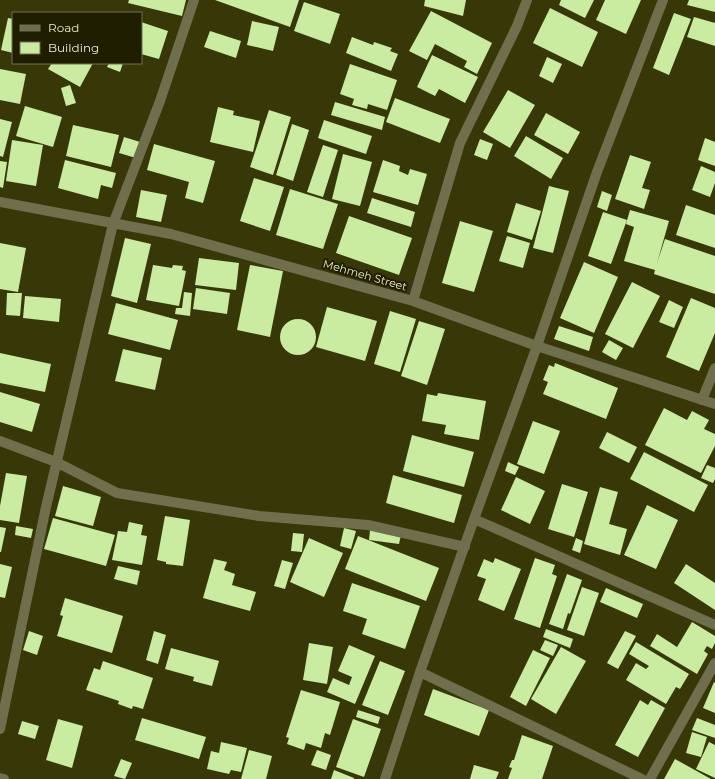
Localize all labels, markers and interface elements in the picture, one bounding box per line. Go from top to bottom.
legend [12,12,142,64]
text: Road [48,20,79,35]
text: Building [48,40,99,55]
street label: Mehmeh Street [322,256,409,294]

